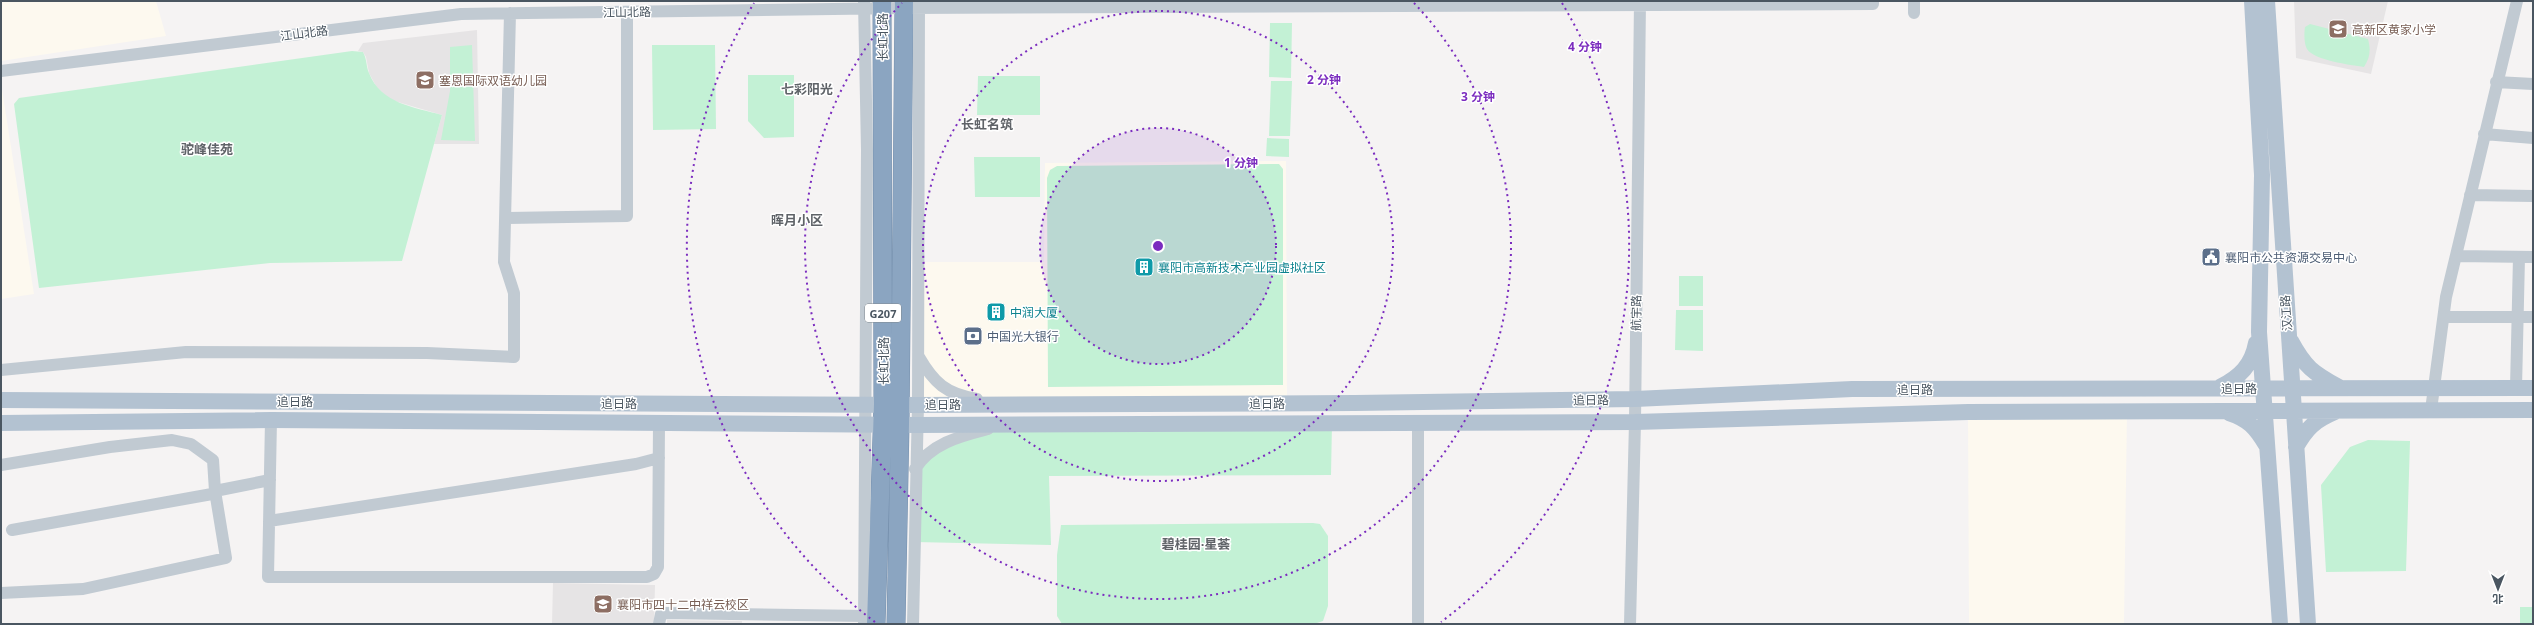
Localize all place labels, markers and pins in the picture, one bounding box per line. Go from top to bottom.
school or university icon: 高新区黄家小学 [2327,18,2349,40]
place label: 高新区黄家小学 [2352,21,2436,38]
school or university icon: 塞恩国际双语幼儿园 [414,69,436,91]
place label: 塞恩国际双语幼儿园 [439,72,547,89]
centre of rings [1151,239,1165,253]
public building icon: 襄阳市公共资源交易中心 [2200,246,2222,268]
place label: 襄阳市公共资源交易中心 [2225,249,2357,266]
building icon: 襄阳市高新技术产业园虚拟社区 [1133,256,1155,278]
place label: 襄阳市高新技术产业园虚拟社区 [1158,259,1326,276]
building icon: 中润大厦 [985,301,1007,323]
place label: 中润大厦 [1010,304,1058,321]
bank icon: 中国光大银行 [962,325,984,347]
place label: 中国光大银行 [987,328,1059,345]
school or university icon: 襄阳市四十二中祥云校区 [592,593,614,615]
place label: 襄阳市四十二中祥云校区 [617,596,749,613]

